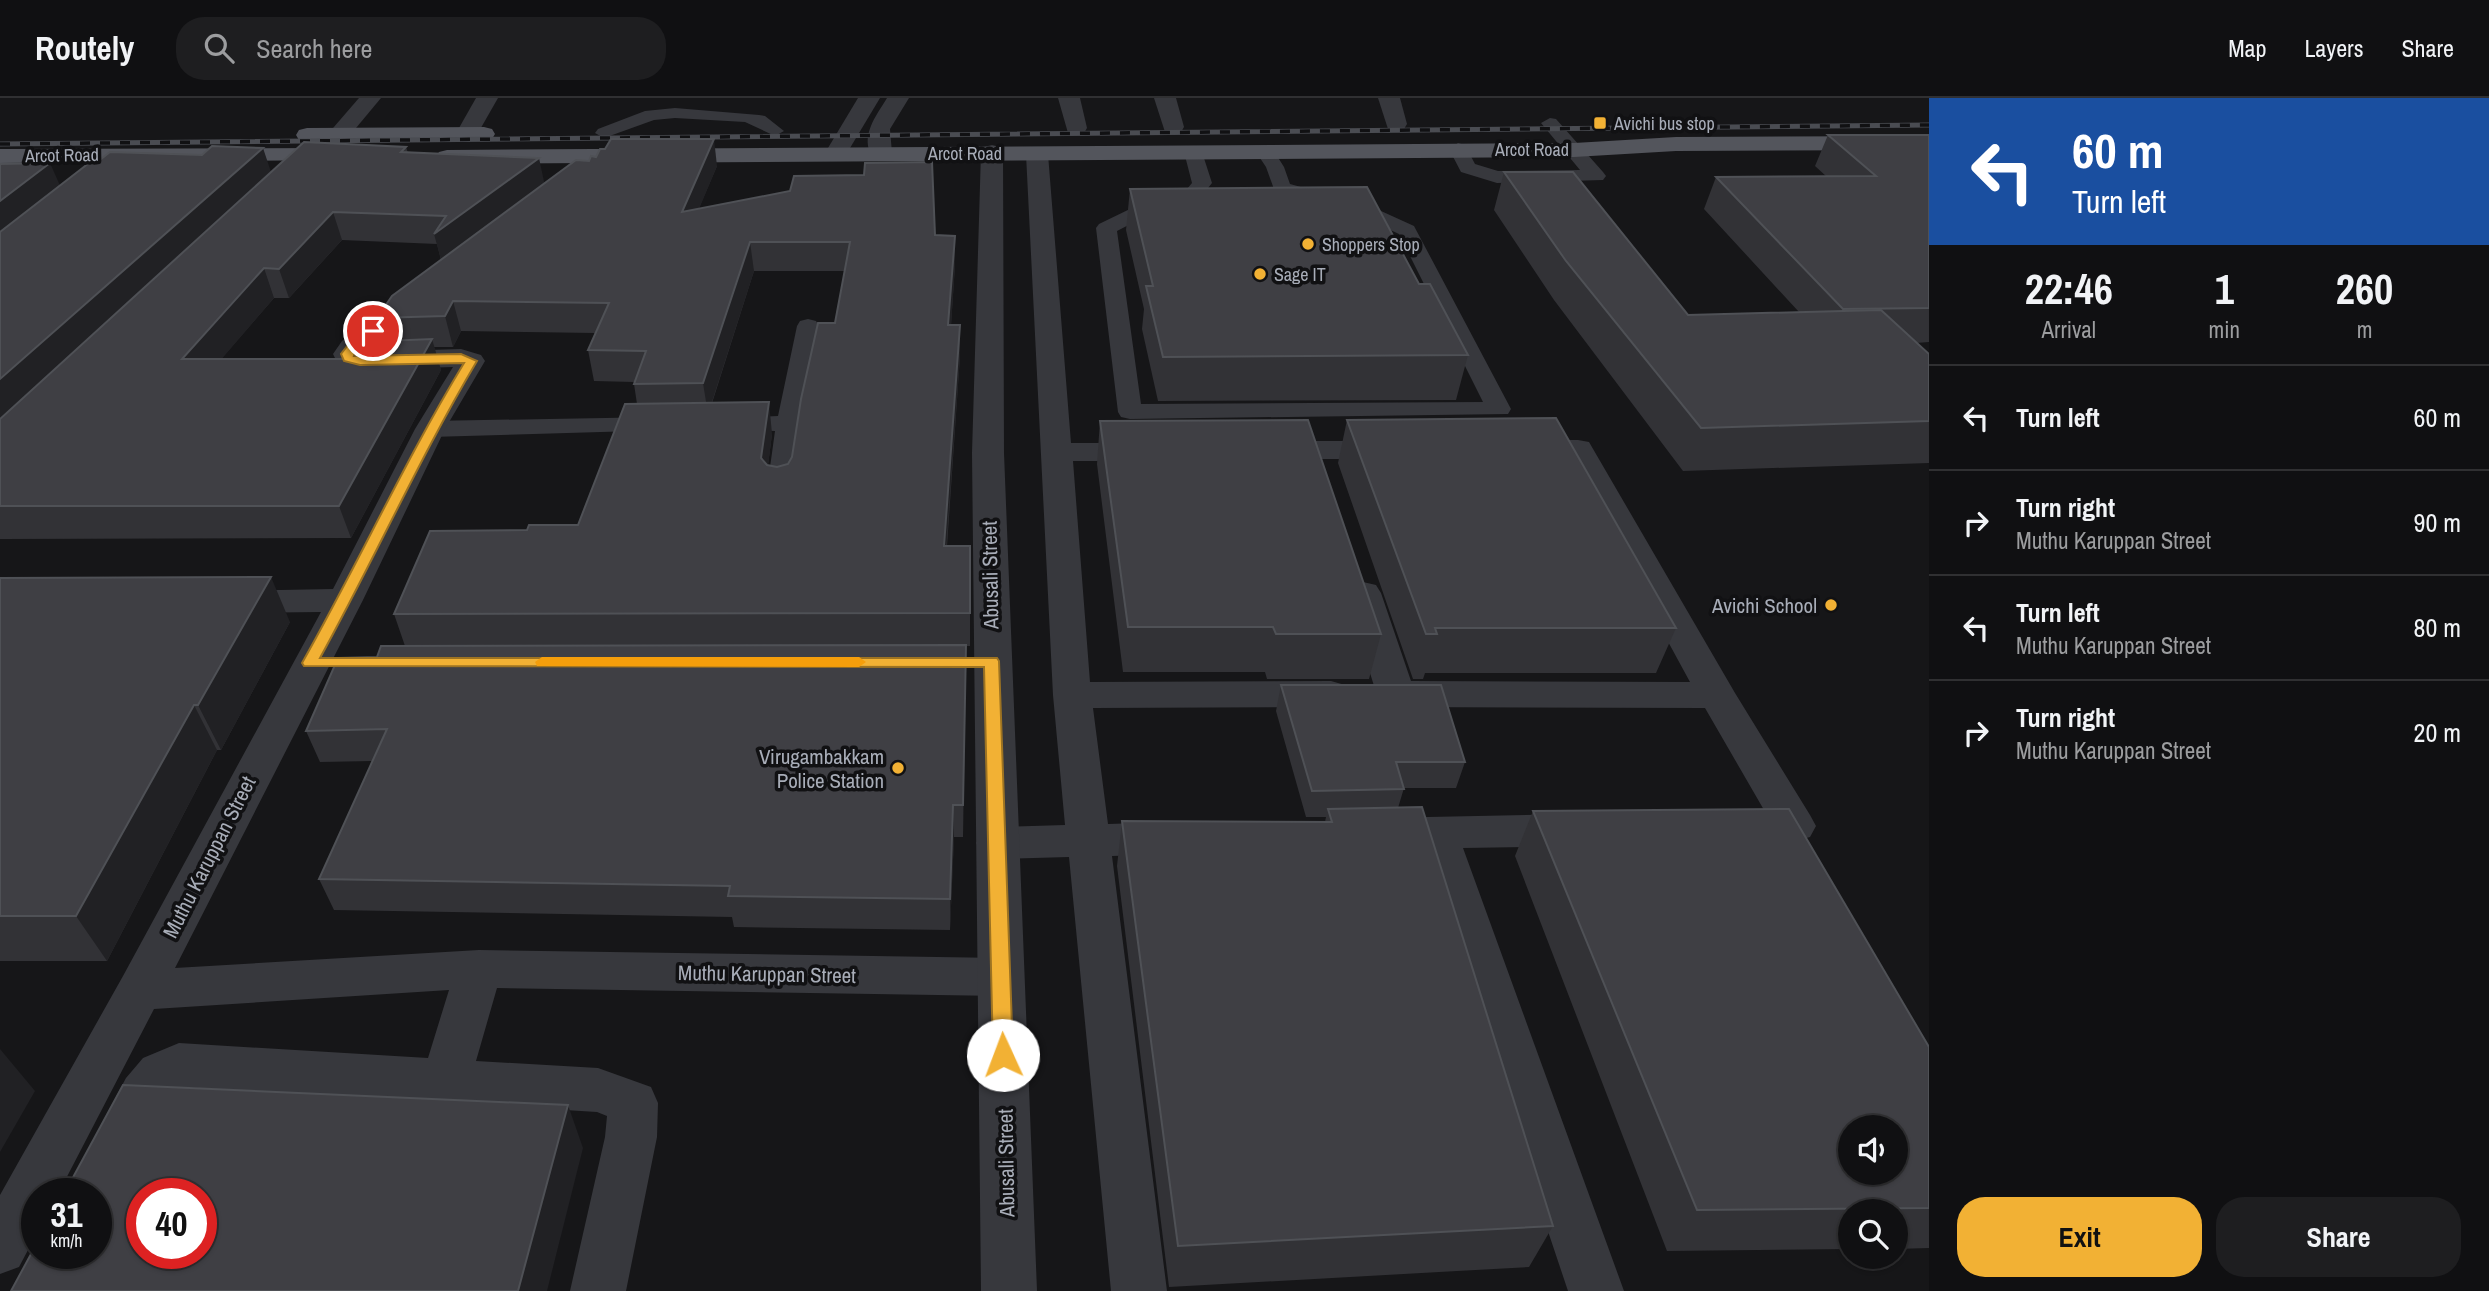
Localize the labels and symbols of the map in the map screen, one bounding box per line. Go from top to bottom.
place label: Avichi bus stop [1613,111,1715,136]
marker: Avichi bus stop [1592,115,1608,131]
street label: Arcot Road [1494,137,1569,162]
street label: Arcot Road [927,141,1002,166]
street label: Arcot Road [24,142,99,168]
place label: Shoppers Stop [1322,232,1420,257]
marker: Shoppers Stop [1300,236,1316,252]
place label: Sage IT [1274,262,1326,287]
marker: Sage IT [1252,266,1268,282]
pin [343,301,403,361]
street label: Abusali Street [975,520,1005,630]
place label: Avichi School [1711,591,1817,620]
marker: Avichi School [1823,597,1839,613]
place label: Virugambakkam Police Station [759,742,884,795]
marker: Virugambakkam Police Station [890,760,906,776]
street label: Muthu Karuppan Street [156,771,262,943]
street label: Muthu Karuppan Street [678,958,856,990]
position arrow [966,1018,1040,1092]
street label: Abusali Street [991,1108,1021,1218]
speed limit sign: 40 [126,1178,217,1269]

